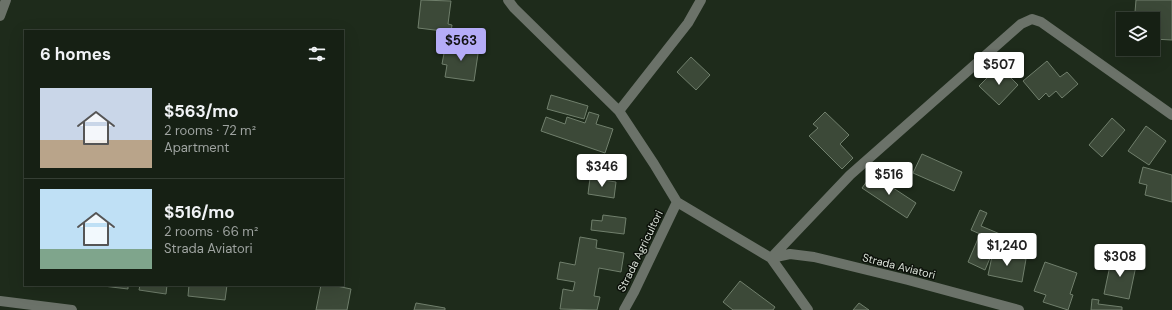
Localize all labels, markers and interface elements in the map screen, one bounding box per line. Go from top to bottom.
map controls [1116,12,1160,56]
button: layers [1116,12,1160,56]
pin: $563 [437,28,485,62]
text: $563 [445,32,477,49]
text: 6 homes [40,43,111,65]
icon: filters [306,43,328,65]
pin: $507 [975,52,1023,86]
text: $507 [983,56,1015,73]
text: $563/mo [164,100,239,122]
icon: home [72,104,120,152]
text: 2 rooms · 72 m² [164,122,256,139]
text: Apartment [164,139,229,156]
pin: $346 [578,154,626,188]
text: $346 [586,158,618,175]
pin: $516 [865,162,913,196]
text: $516 [875,166,903,183]
text: $516/mo [164,201,235,223]
icon: home [72,205,120,253]
street label: Strada Agricultori [614,208,666,294]
text: 2 rooms · 66 m² [164,223,258,240]
pin: $1,240 [974,233,1040,267]
text: $1,240 [987,237,1027,254]
text: Strada Aviatori [164,240,253,257]
pin: $308 [1096,244,1144,278]
text: $308 [1103,248,1137,265]
street label: Strada Aviatori [861,250,937,282]

